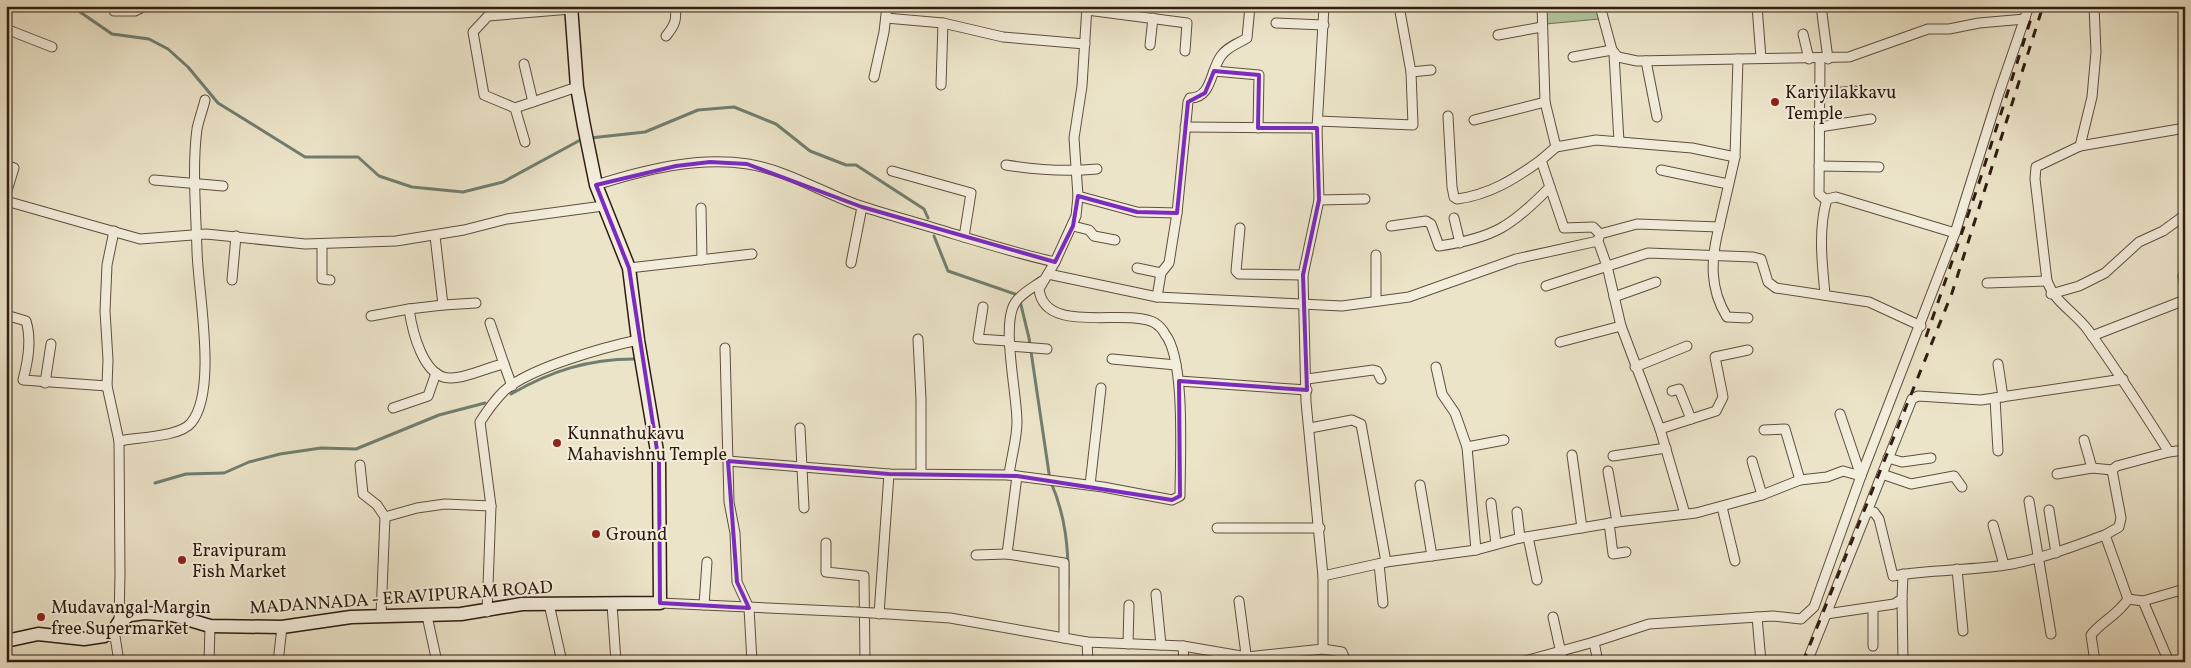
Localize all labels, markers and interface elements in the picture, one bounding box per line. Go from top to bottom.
place label: Kariyilakkavu Temple [1785,81,1896,127]
marker: Kariyilakkavu Temple [1769,96,1781,108]
place label: Kunnathukavu Mahavishnu Temple [567,422,727,468]
marker: Kunnathukavu Mahavishnu Temple [551,437,563,449]
place label: Ground [606,523,667,548]
marker: Ground [590,528,602,540]
place label: Eravipuram Fish Market [192,539,287,585]
marker: Eravipuram Fish Market [176,554,188,566]
street label: MADANNADA - ERAVIPURAM ROAD [249,575,554,622]
place label: Mudavangal Margin free Supermarket [51,596,211,642]
marker: Mudavangal Margin free Supermarket [35,611,47,623]

